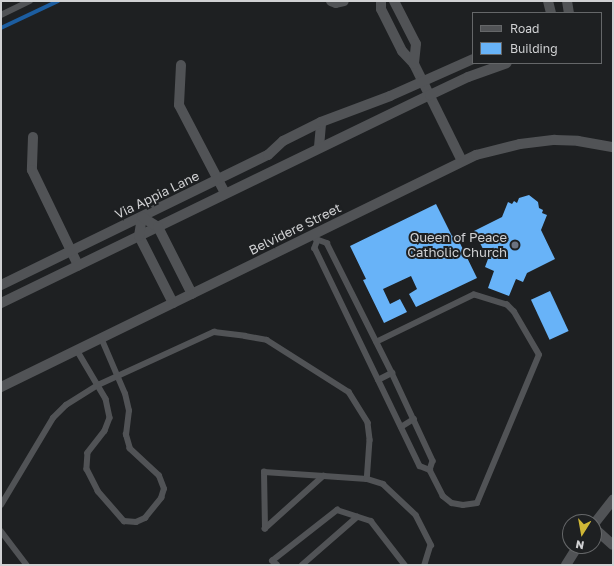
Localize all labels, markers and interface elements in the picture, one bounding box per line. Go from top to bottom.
legend [472,12,602,64]
text: Road [510,21,539,36]
text: Building [510,41,558,56]
street label: Via Appia Lane [112,168,202,222]
street label: Belvidere Street [246,200,344,258]
place label: Queen of Peace Catholic Church [407,230,507,261]
marker: Queen of Peace Catholic Church [510,240,520,250]
north arrow [562,514,602,554]
text: N [574,538,585,552]

